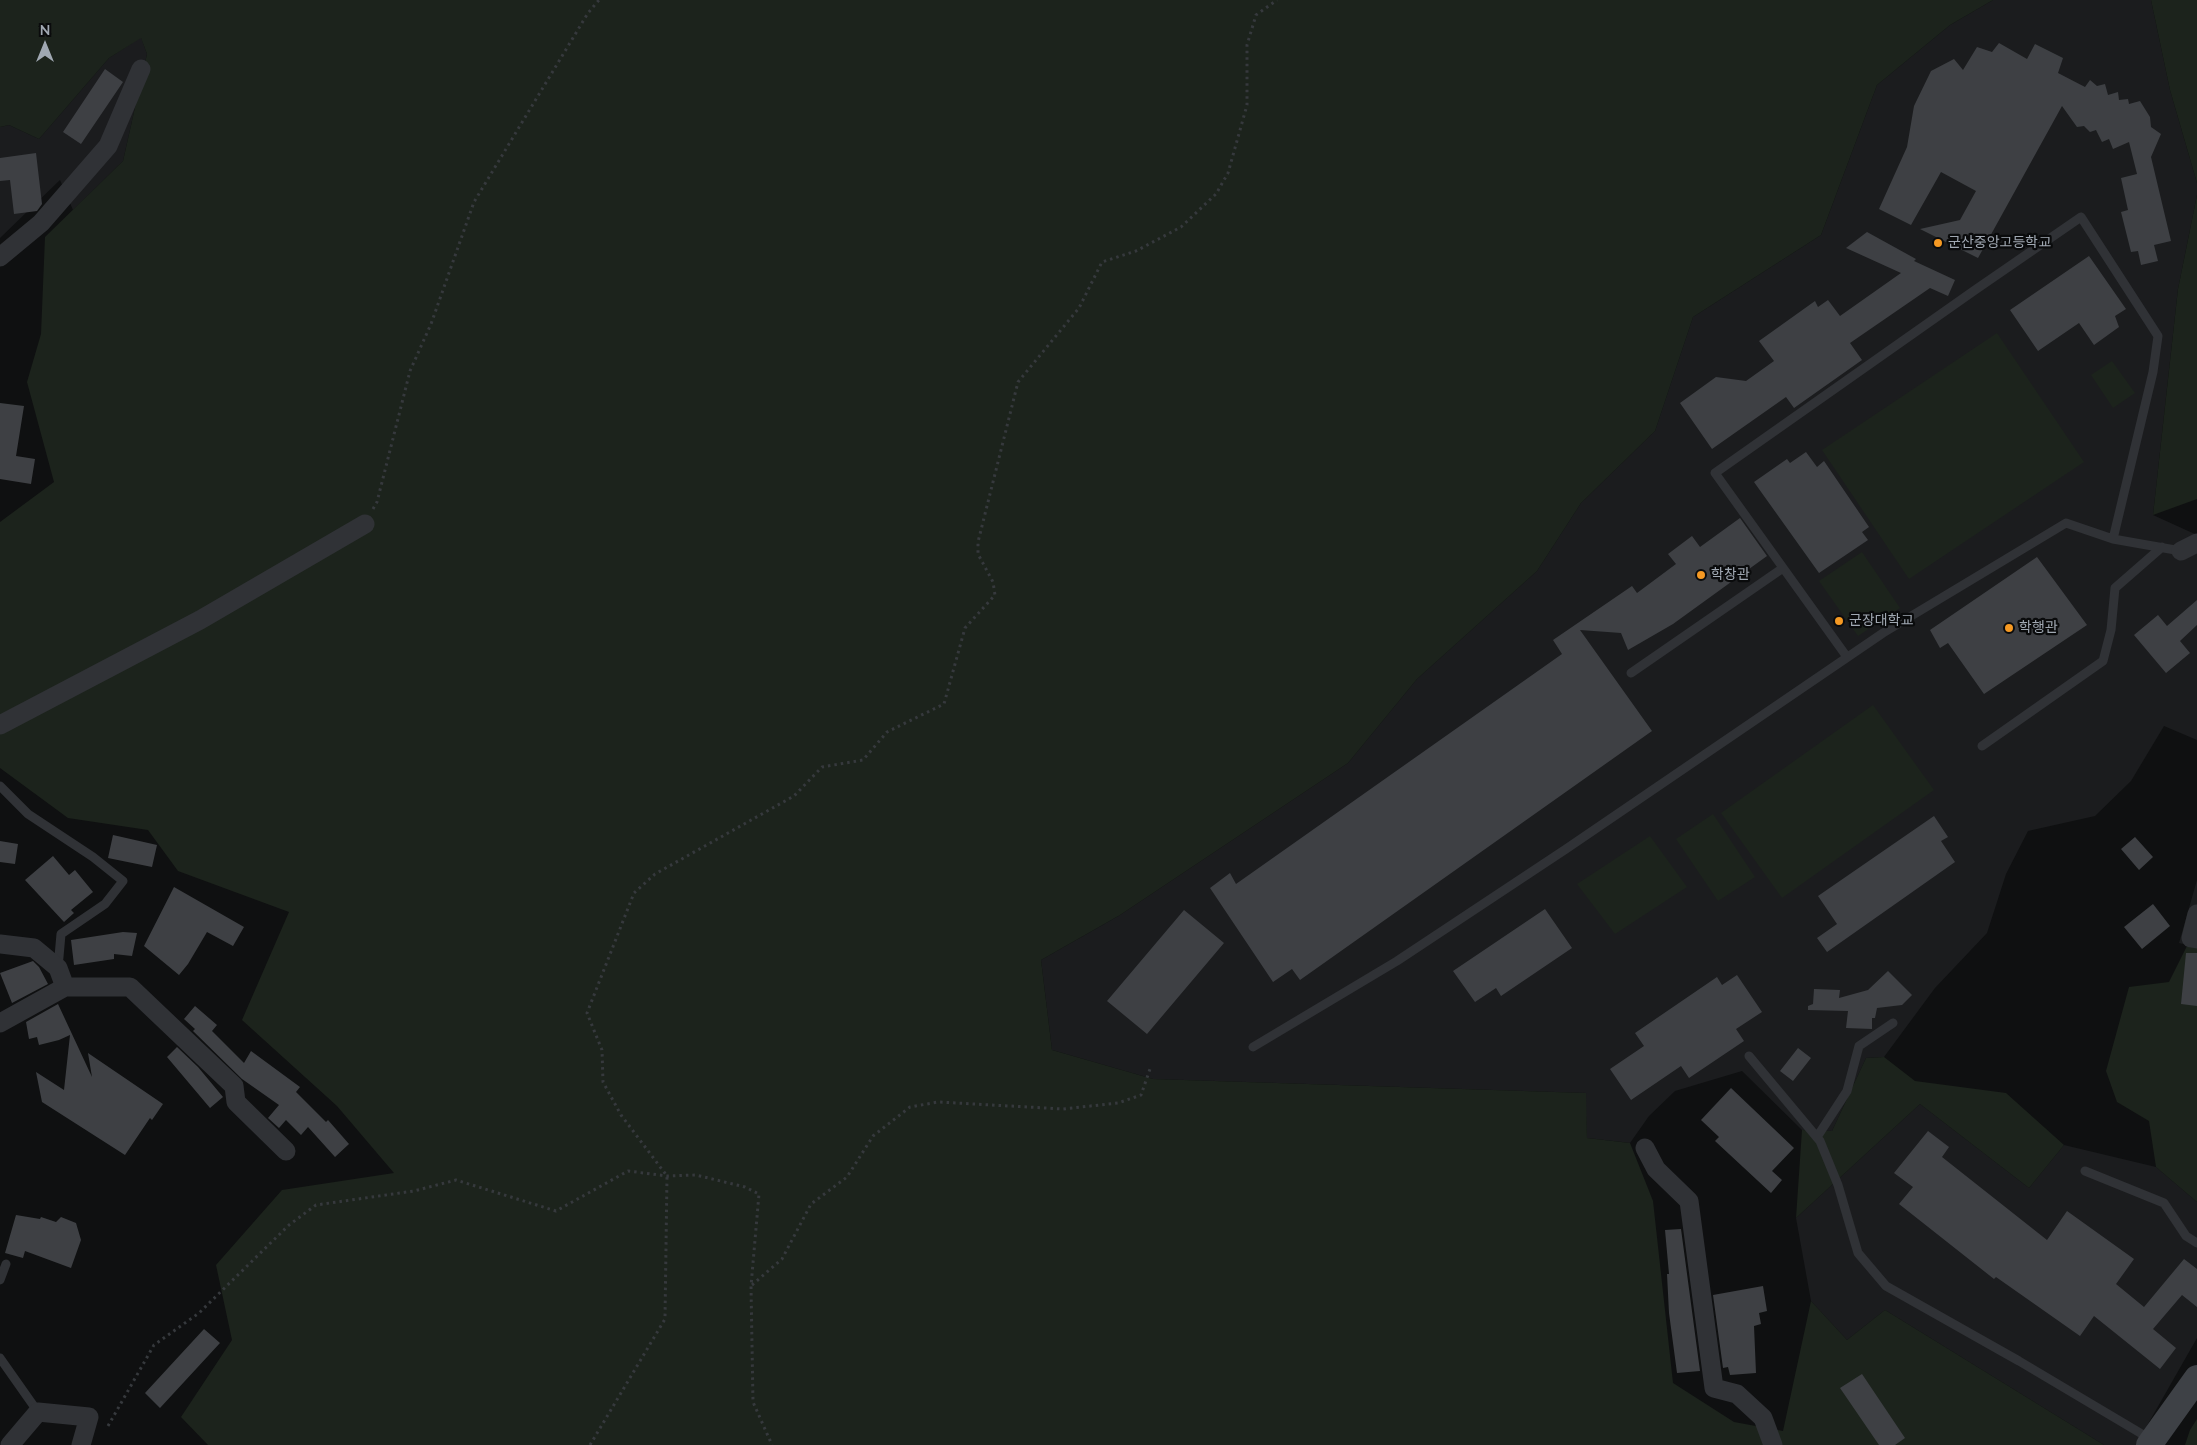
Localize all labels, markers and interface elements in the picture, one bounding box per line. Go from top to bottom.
north arrow [20,20,70,70]
text: N [40,21,50,39]
place label: 군산중앙고등학교 [1948,235,2051,251]
marker: 군산중앙고등학교 [1932,237,1944,249]
place label: 학창관 [1711,567,1750,583]
marker: 학창관 [1695,569,1707,581]
place label: 군장대학교 [1849,613,1913,629]
marker: 군장대학교 [1833,615,1845,627]
place label: 학행관 [2019,620,2058,636]
marker: 학행관 [2003,622,2015,634]

